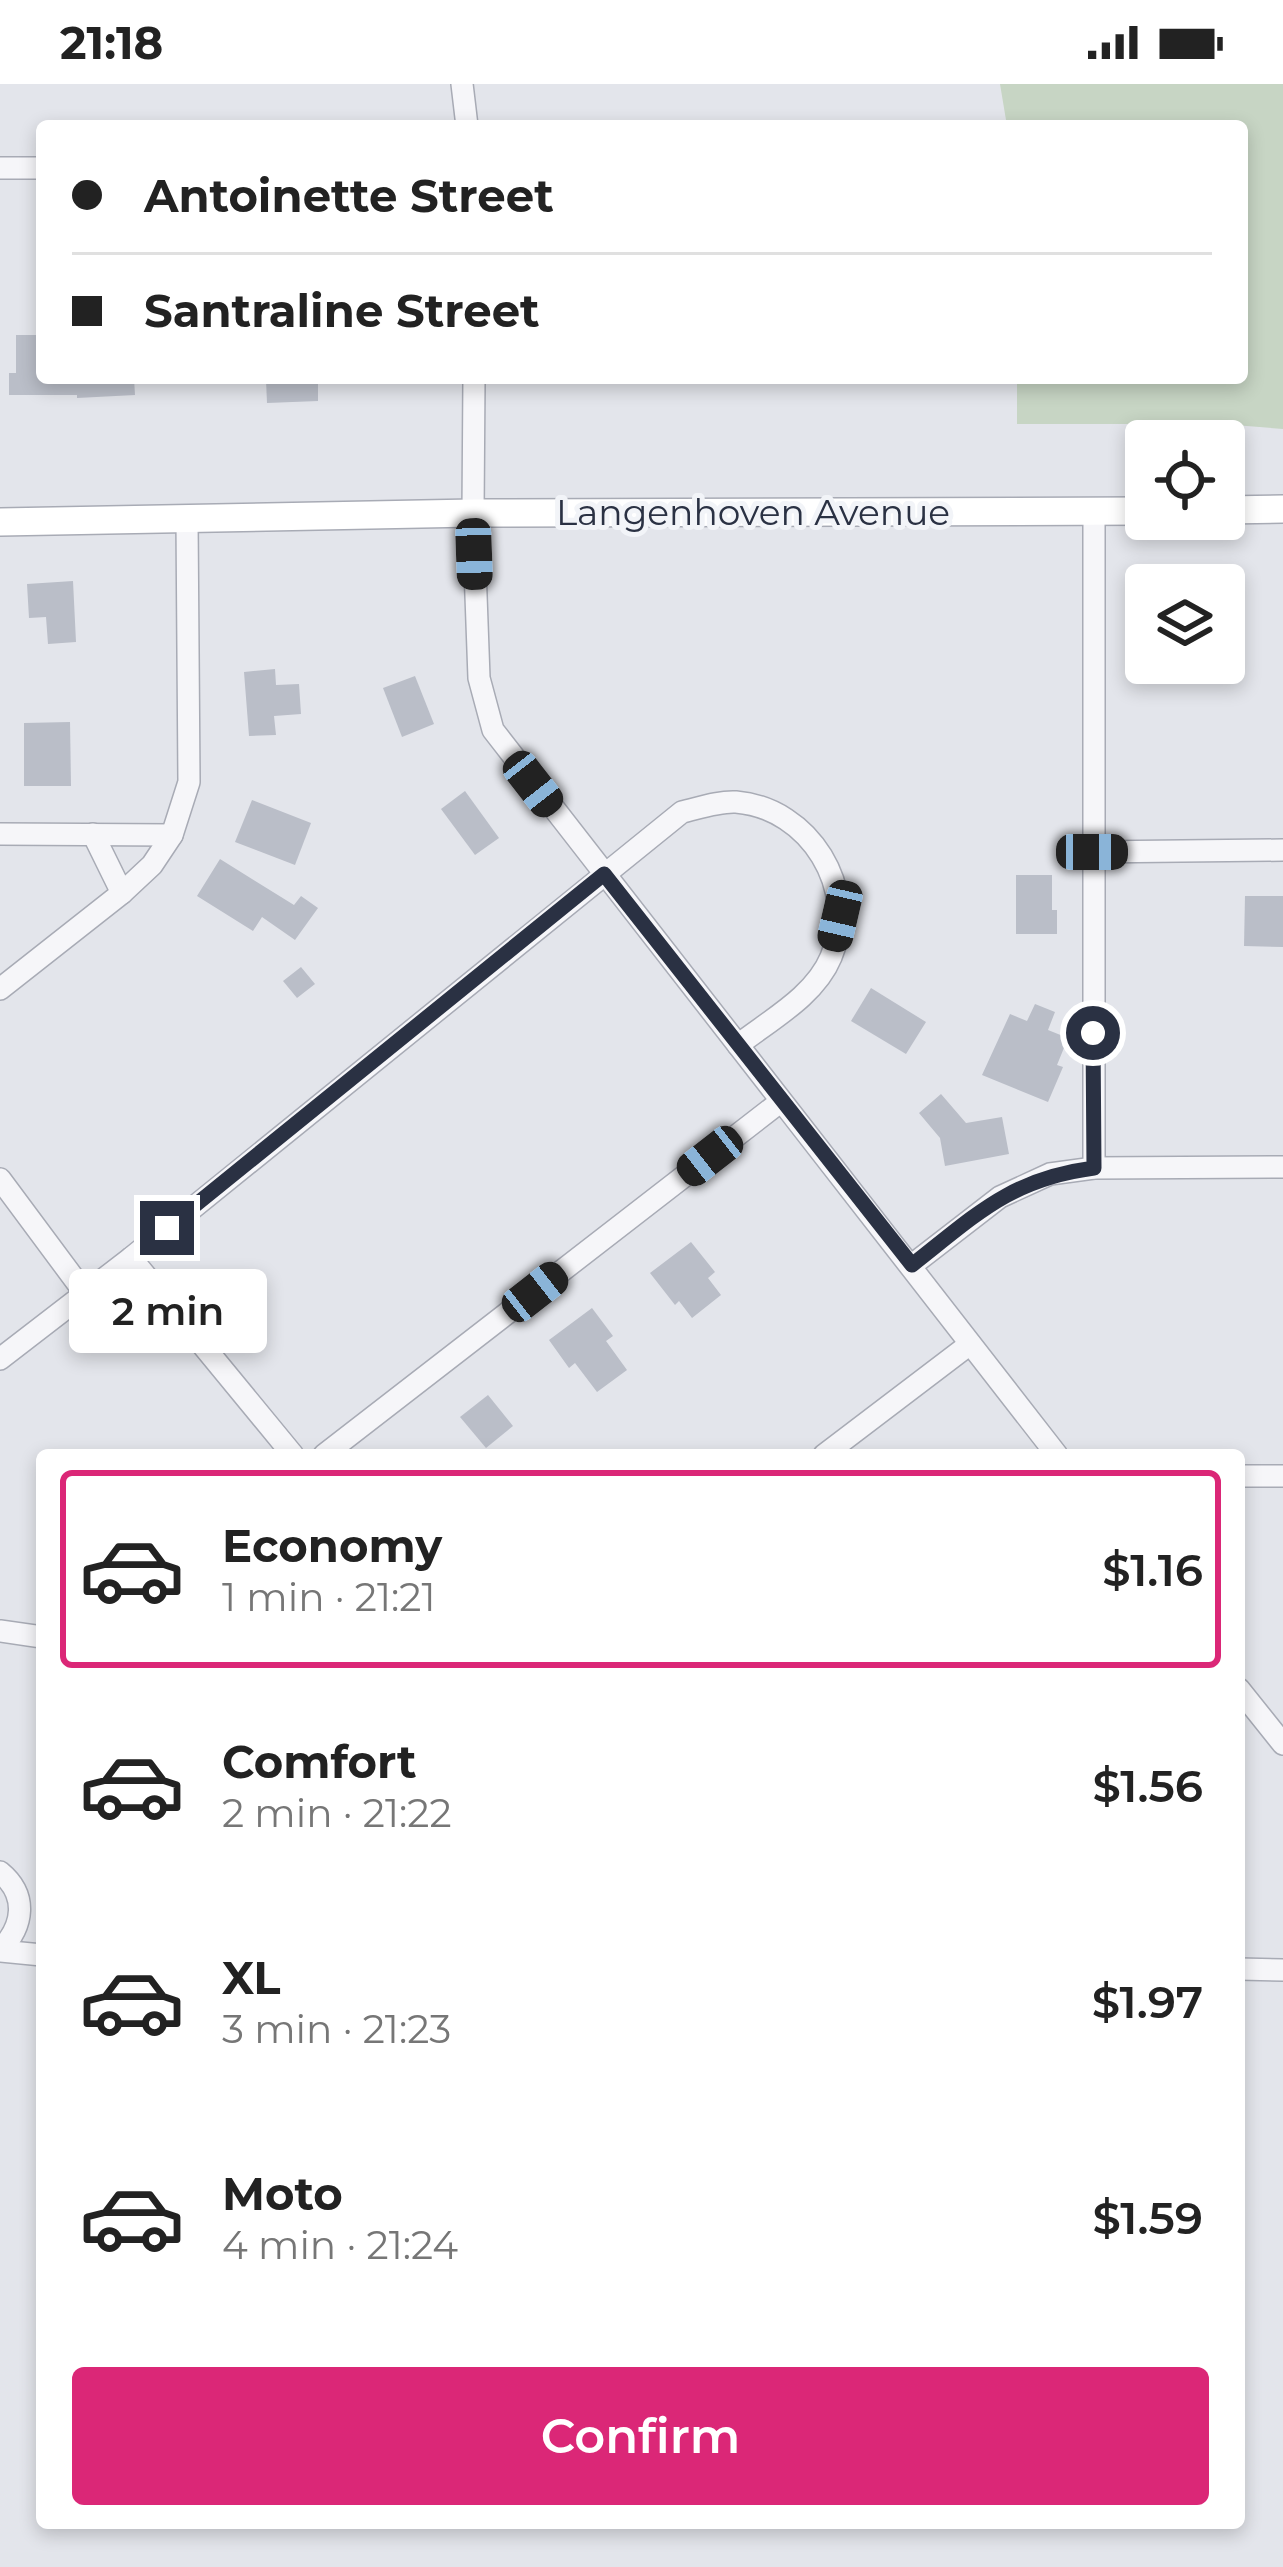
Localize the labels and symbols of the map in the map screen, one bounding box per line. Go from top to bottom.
street label: Langenhoven Avenue [556,490,950,534]
car [455,517,493,591]
car [497,745,569,823]
car [1056,834,1128,870]
car [814,877,866,955]
route start [1066,1006,1120,1060]
car [671,1120,749,1192]
route end [140,1201,194,1255]
car [496,1256,574,1328]
callout: 2 min [68,1270,266,1354]

